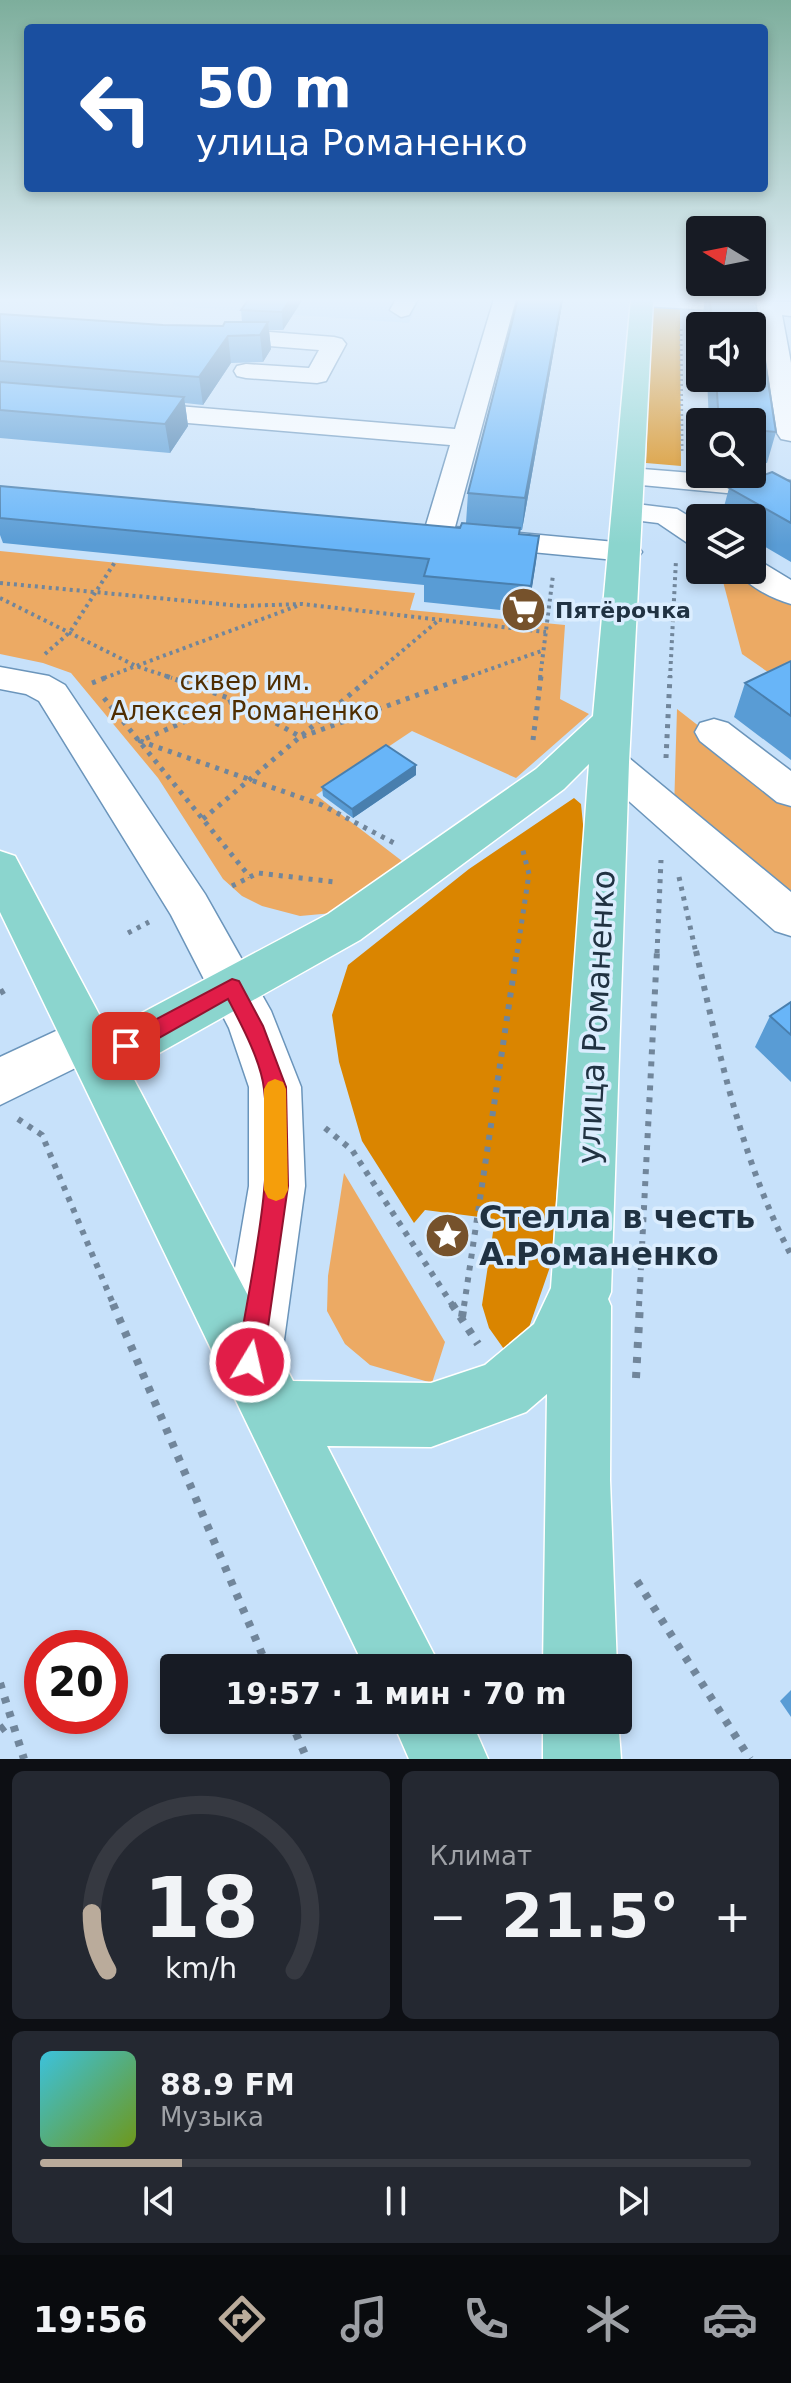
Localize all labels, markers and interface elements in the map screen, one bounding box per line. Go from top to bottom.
text: 50 m [196,55,352,120]
icon: left [64,56,168,160]
text: улица Романенко [196,122,528,163]
north arrow [686,216,766,296]
map controls [686,216,766,584]
button: sound [686,312,766,392]
button: search [686,408,766,488]
button: layers [686,504,766,584]
supermarket icon: Пятёрочка [500,586,548,634]
place label: Пятёрочка [555,598,691,623]
park label: сквер им. Алексея Романенко [110,666,380,726]
street label: улица Романенко [569,869,623,1165]
pin [92,1012,160,1080]
icon: arrive [104,1024,148,1068]
place label: Стелла в честь А.Романенко [479,1198,755,1273]
place icon: Стелла в честь А.Романенко [424,1211,472,1259]
position arrow [208,1320,292,1404]
speed limit sign: 20 [24,1630,128,1734]
text: 19:57 · 1 мин · 70 m [225,1676,567,1711]
text: Климат [430,1841,532,1871]
text: 18 [143,1860,259,1957]
text: 21.5° [501,1881,679,1951]
text: − [430,1891,466,1942]
text: + [714,1891,751,1942]
text: km/h [165,1951,237,1985]
text: 88.9 FM [160,2067,295,2102]
text: Музыка [160,2102,264,2132]
icon: previous [137,2179,181,2223]
icon: pause [374,2179,418,2223]
icon: next [611,2179,655,2223]
icon: directions [214,2291,270,2347]
icon: music [336,2291,392,2347]
icon: phone [458,2291,514,2347]
icon: climate [580,2291,636,2347]
icon: car [702,2291,758,2347]
text: 19:56 [33,2299,148,2340]

